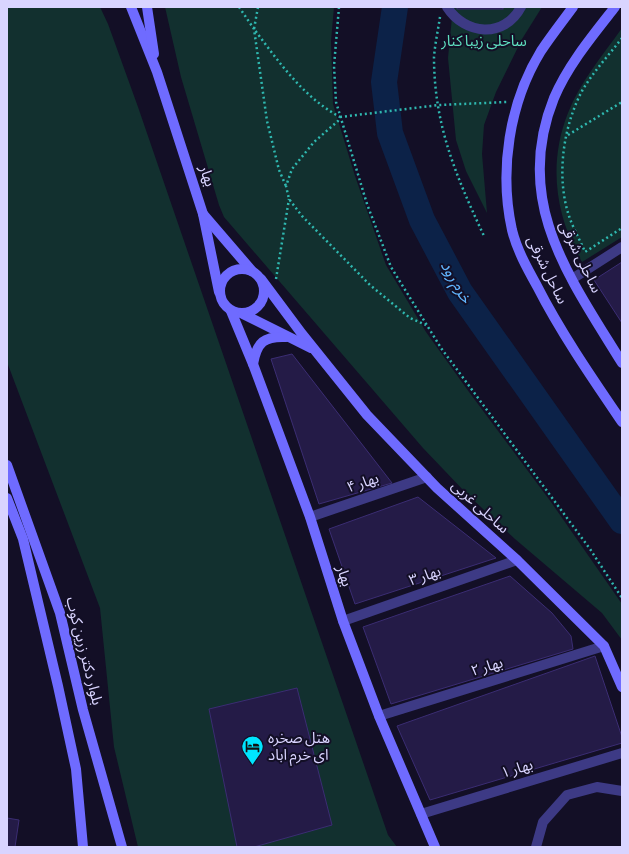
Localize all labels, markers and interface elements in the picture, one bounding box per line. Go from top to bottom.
park label: ساحلی زیبا کنار [440,34,527,50]
street label: بهار [195,163,217,189]
street label: ساحلی شرقی [555,219,604,296]
street label: ساحل شرقی [523,234,570,307]
water label: خرم رود [434,258,475,308]
street label: بهار ۴ [345,471,381,496]
street label: ساحلی غربی [448,478,512,537]
street label: بهار [332,563,354,589]
street label: بهار ۳ [407,564,443,589]
street label: بلوار دکتر زرین کوب [62,595,105,707]
street label: بهار ۲ [469,655,505,680]
place label: هتل صخره ای خرم اباد [268,731,330,766]
hotel icon: هتل صخره ای خرم اباد [240,734,266,767]
street label: بهار ۱ [499,757,535,782]

